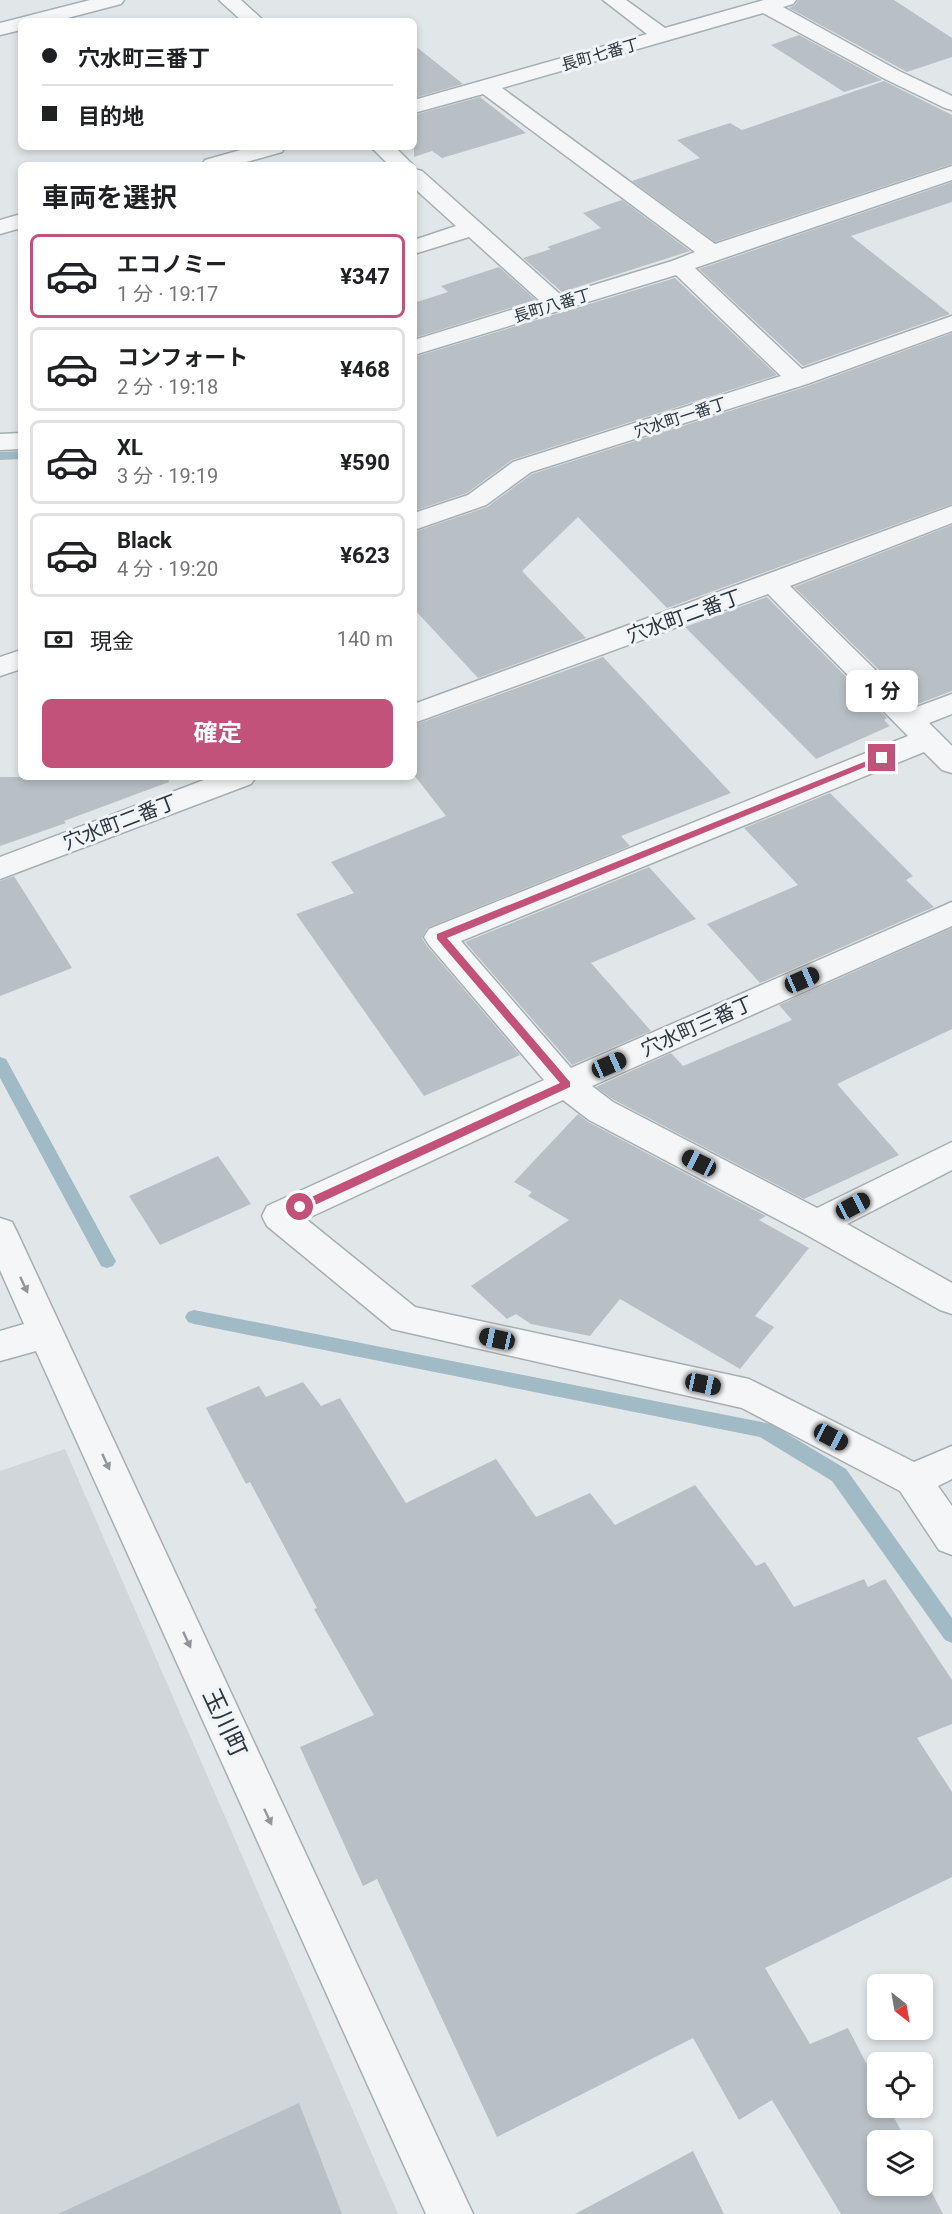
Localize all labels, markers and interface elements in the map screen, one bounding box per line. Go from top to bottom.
street label: 長町七番丁 [559,34,641,75]
text: 穴水町三番丁 [78,46,210,71]
text: 目的地 [78,104,144,129]
text: 車両を選択 [42,182,177,214]
icon: car [45,249,99,303]
text: エコノミー [117,252,227,277]
text: ¥347 [340,264,390,289]
text: 1 分 · 19:17 [117,282,218,306]
street label: 長町八番丁 [511,285,593,326]
icon: car [45,342,99,396]
text: コンフォート [117,345,248,370]
text: ¥468 [340,357,390,382]
text: 2 分 · 19:18 [117,375,218,399]
street label: 穴水町一番丁 [632,394,729,441]
icon: car [45,435,99,489]
text: XL [117,435,143,460]
text: ¥590 [340,450,390,475]
text: 3 分 · 19:19 [117,464,218,488]
icon: car [45,528,99,582]
text: Black [117,528,172,553]
text: ¥623 [340,543,390,568]
text: 4 分 · 19:20 [117,557,218,581]
street label: 穴水町二番丁 [624,584,744,648]
icon: cash [42,623,75,656]
text: 140 m [337,627,393,651]
text: 現金 [90,629,134,654]
callout: 1 分 [846,671,918,713]
text: 1 分 [864,679,900,703]
button: 確定 [42,699,393,768]
route end [868,744,895,771]
street label: 穴水町二番丁 [60,789,180,855]
car [782,964,822,996]
street label: 穴水町三番丁 [637,991,757,1061]
car [589,1049,629,1081]
car [679,1147,719,1179]
car [833,1190,873,1222]
route start [286,1193,313,1220]
one-way arrow [20,1277,29,1294]
car [478,1326,516,1352]
car [684,1371,722,1397]
car [811,1421,851,1453]
one-way arrow [101,1454,110,1471]
one-way arrow [182,1631,192,1649]
street label: 玉川町 [197,1684,253,1762]
one-way arrow [264,1808,273,1825]
north arrow [867,1974,933,2040]
map controls [867,1974,933,2196]
button: locate [867,2052,933,2118]
button: layers [867,2130,933,2196]

